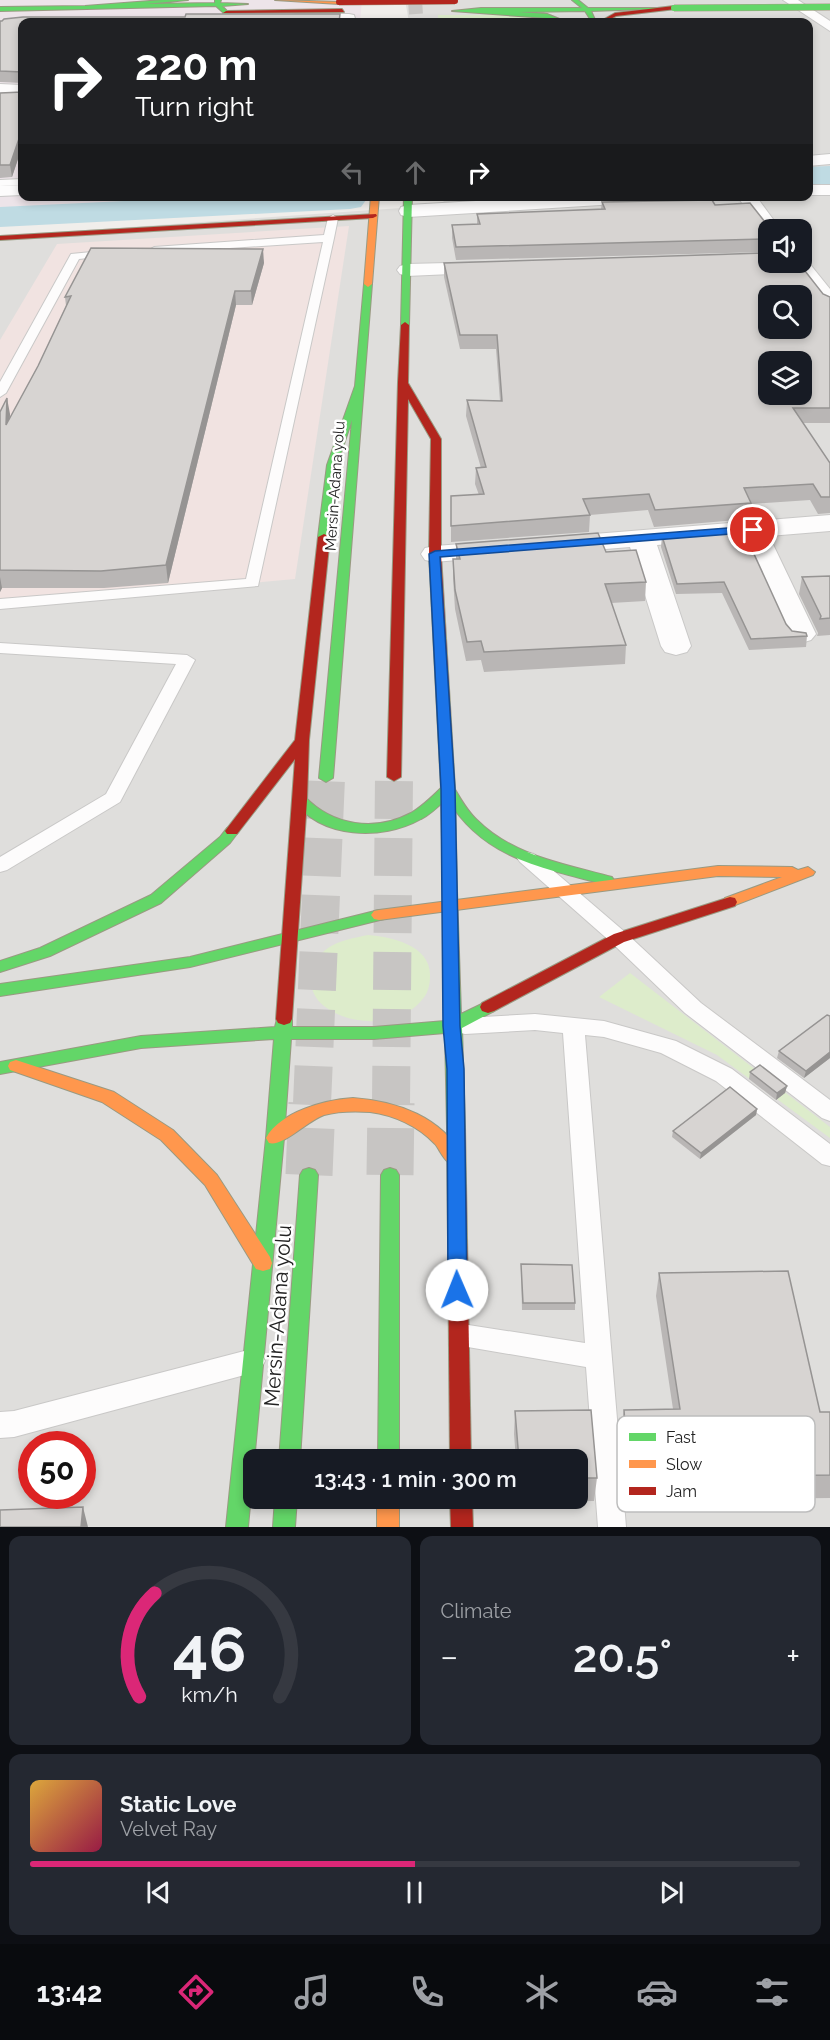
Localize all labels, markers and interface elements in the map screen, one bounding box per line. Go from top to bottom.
text: 220 m [135,41,257,90]
icon: right [36,42,114,120]
text: Turn right [135,91,254,122]
icon: left [336,156,369,189]
icon: ahead [399,156,432,189]
icon: right [462,156,495,189]
map controls [758,219,812,405]
button: sound [758,219,812,273]
button: search [758,285,812,339]
button: layers [758,351,812,405]
street label: Mersin-Adana yolu [321,420,349,552]
pin [727,504,778,555]
icon: arrive [736,513,769,546]
street label: Mersin-Adana yolu [259,1224,296,1408]
position arrow [425,1258,489,1322]
legend [617,1416,815,1512]
text: Fast [666,1428,697,1447]
speed limit sign: 50 [18,1431,96,1509]
text: Slow [666,1455,702,1474]
text: 13:43 · 1 min · 300 m [314,1466,517,1492]
text: Jam [666,1482,697,1501]
text: Climate [441,1599,512,1623]
text: 46 [173,1612,246,1686]
text: 20.5° [573,1630,672,1683]
text: − [441,1637,458,1676]
text: + [786,1637,800,1676]
text: km/h [181,1683,238,1708]
text: Static Love [120,1791,237,1817]
text: Velvet Ray [120,1817,217,1841]
icon: previous [142,1876,175,1909]
icon: pause [398,1876,431,1909]
icon: next [655,1876,688,1909]
icon: directions [175,1971,217,2013]
icon: music [291,1971,333,2013]
icon: phone [406,1971,448,2013]
icon: climate [521,1971,563,2013]
icon: car [636,1971,678,2013]
icon: filters [751,1971,793,2013]
text: 13:42 [37,1977,102,2008]

